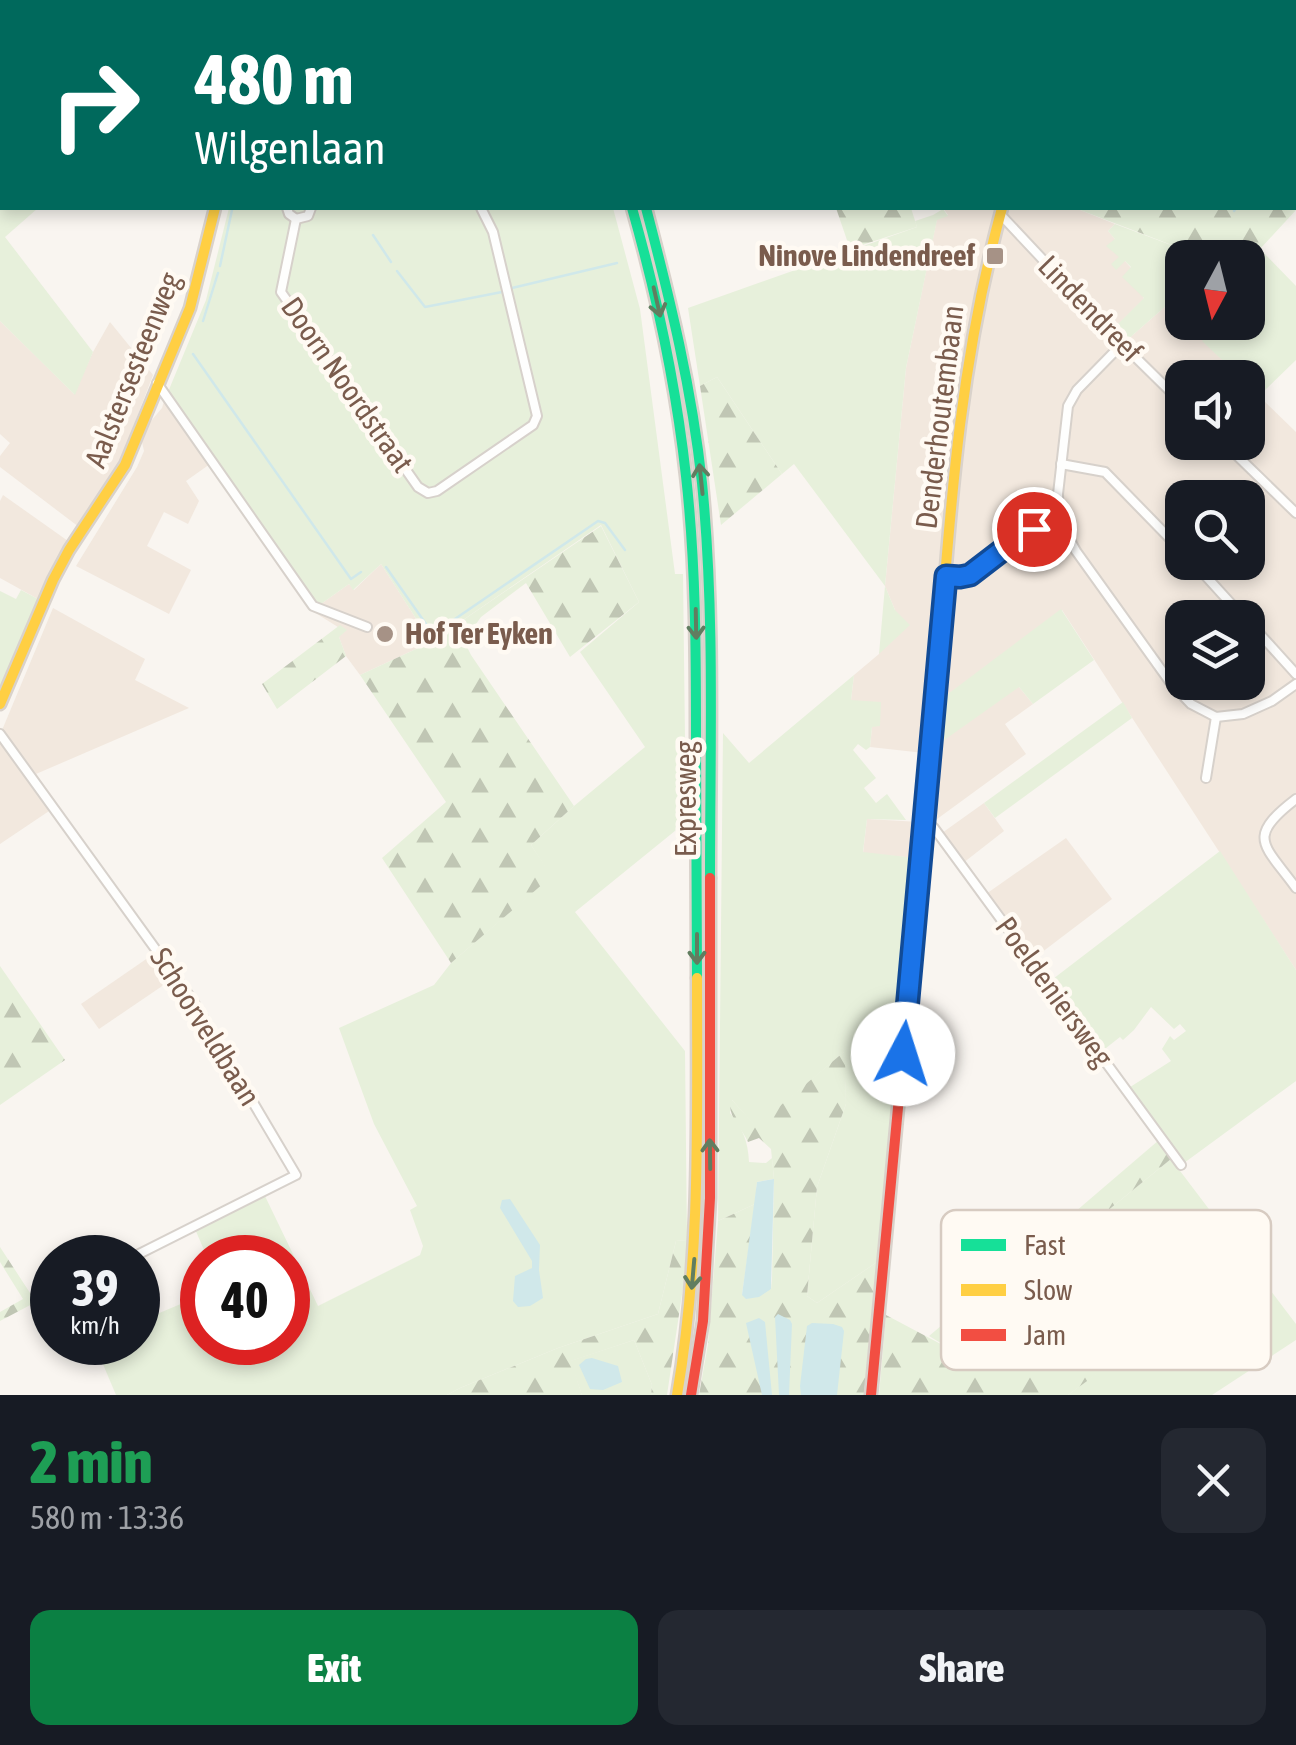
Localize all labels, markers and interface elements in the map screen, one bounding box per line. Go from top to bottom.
text: 480 m [195,39,354,119]
icon: right [30,40,160,170]
text: Wilgenlaan [195,122,386,174]
place label: Ninove Lindendreef [758,238,976,272]
north arrow [1165,240,1265,340]
map controls [1165,240,1265,700]
marker: Ninove Lindendreef [984,245,1006,267]
street label: Lindendreef [1032,248,1149,368]
street label: Aalstersesteenweg [78,267,187,472]
one-way arrow [649,285,667,317]
street label: Doorn Noordstraat [275,291,421,478]
street label: Denderhoutembaan [908,303,970,531]
button: sound [1165,360,1265,460]
one-way arrow [691,464,710,496]
button: search [1165,480,1265,580]
pin [992,487,1077,572]
icon: arrive [1007,502,1062,557]
button: layers [1165,600,1265,700]
one-way arrow [686,606,706,639]
place label: Hof Ter Eyken [405,616,553,650]
marker: Hof Ter Eyken [374,623,396,645]
street label: Expresweg [668,741,702,857]
street label: Poeldeniersweg [989,910,1120,1073]
one-way arrow [688,932,706,964]
street label: Schoorveldbaan [144,941,268,1112]
position arrow [851,1002,955,1106]
one-way arrow [700,1138,720,1170]
legend [941,1210,1271,1370]
text: Fast [1024,1229,1066,1261]
speed limit sign: 40 [180,1235,310,1365]
one-way arrow [683,1257,702,1289]
text: 39 [71,1259,118,1317]
text: Slow [1024,1274,1073,1306]
text: km/h [70,1311,120,1339]
text: Jam [1024,1319,1066,1351]
text: 2 min [30,1427,153,1496]
button: close [1161,1428,1266,1533]
text: 580 m · 13:36 [30,1499,184,1536]
button: Exit [30,1610,638,1725]
button: Share [658,1610,1266,1725]

